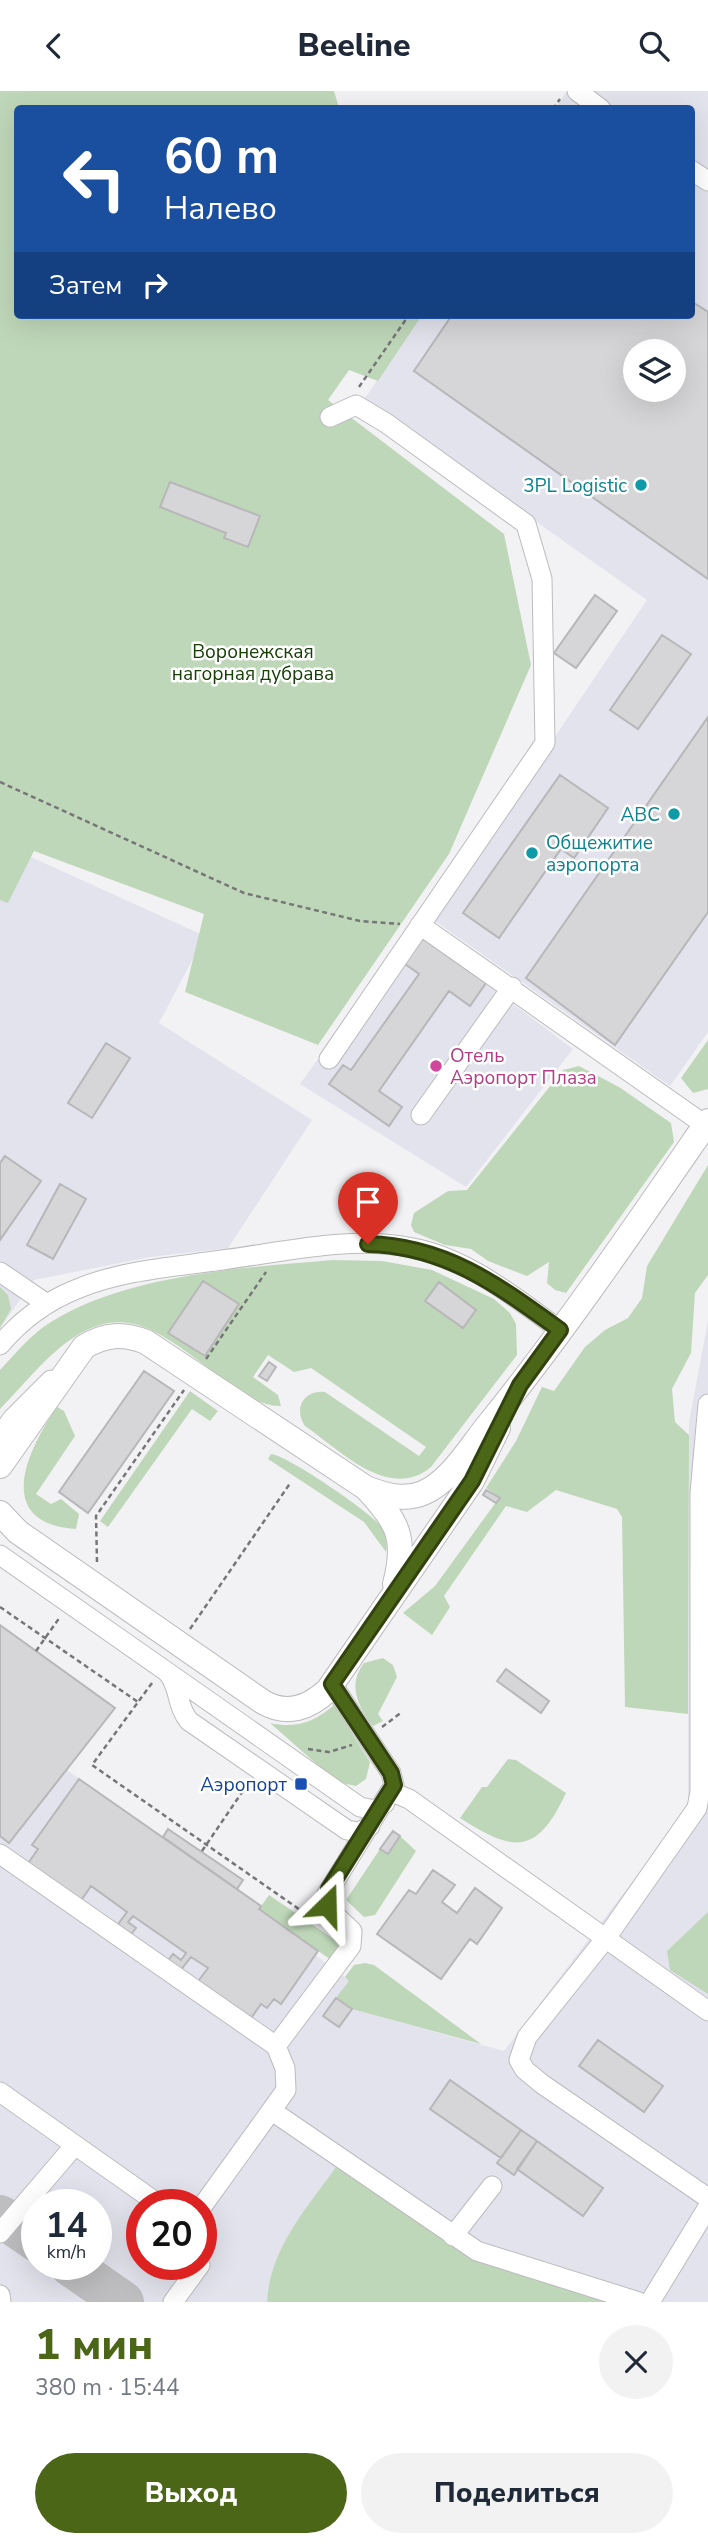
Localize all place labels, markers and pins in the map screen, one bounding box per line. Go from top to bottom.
place label: 3PL Logistic [523,473,627,499]
marker: 3PL Logistic [633,477,649,493]
place label: ABC [621,802,660,828]
marker: ABC [666,806,682,822]
place label: Общежитие аэропорта [546,830,653,878]
marker: Общежитие аэропорта [524,845,540,861]
place label: Отель Аэропорт Плаза [450,1043,597,1091]
marker: Отель Аэропорт Плаза [428,1058,444,1074]
pin [338,1172,398,1244]
place label: Аэропорт [200,1772,288,1798]
marker: Аэропорт [293,1776,309,1792]

